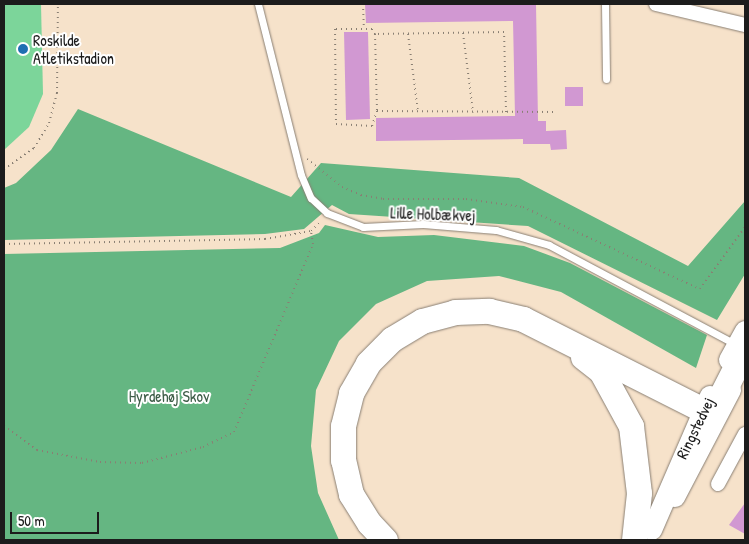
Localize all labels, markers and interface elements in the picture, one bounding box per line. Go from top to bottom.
place label: Roskilde Atletikstadion [33,30,114,68]
marker: Roskilde Atletikstadion [17,43,29,55]
street label: Lille Holbækvej [390,203,476,225]
park label: Hyrdehøj Skov [129,386,209,406]
street label: Ringstedvej [672,394,718,462]
scale bar [12,502,101,534]
text: 50 m [18,510,45,531]

